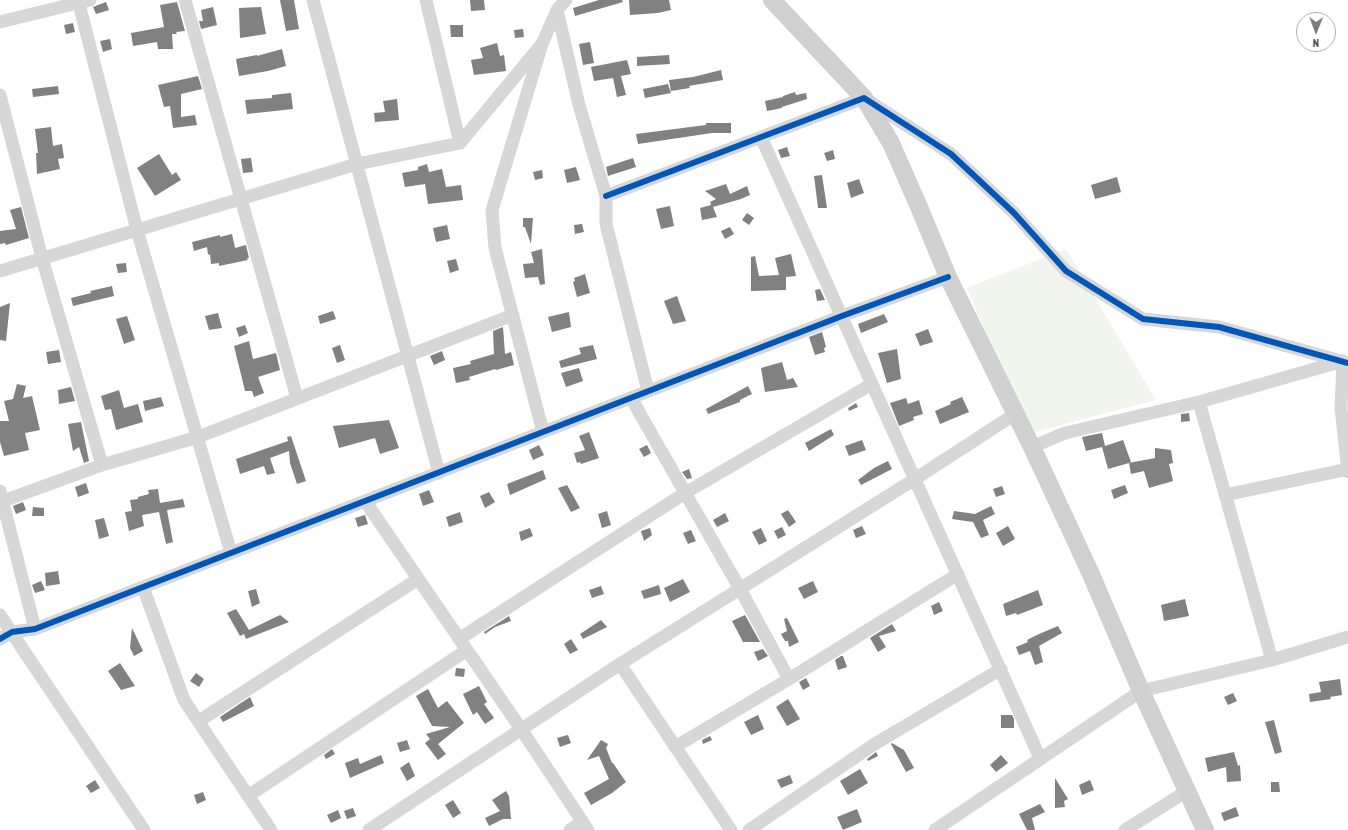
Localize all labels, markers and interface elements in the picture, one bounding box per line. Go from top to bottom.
north arrow [1296,12,1336,52]
text: N [1313,36,1319,50]

